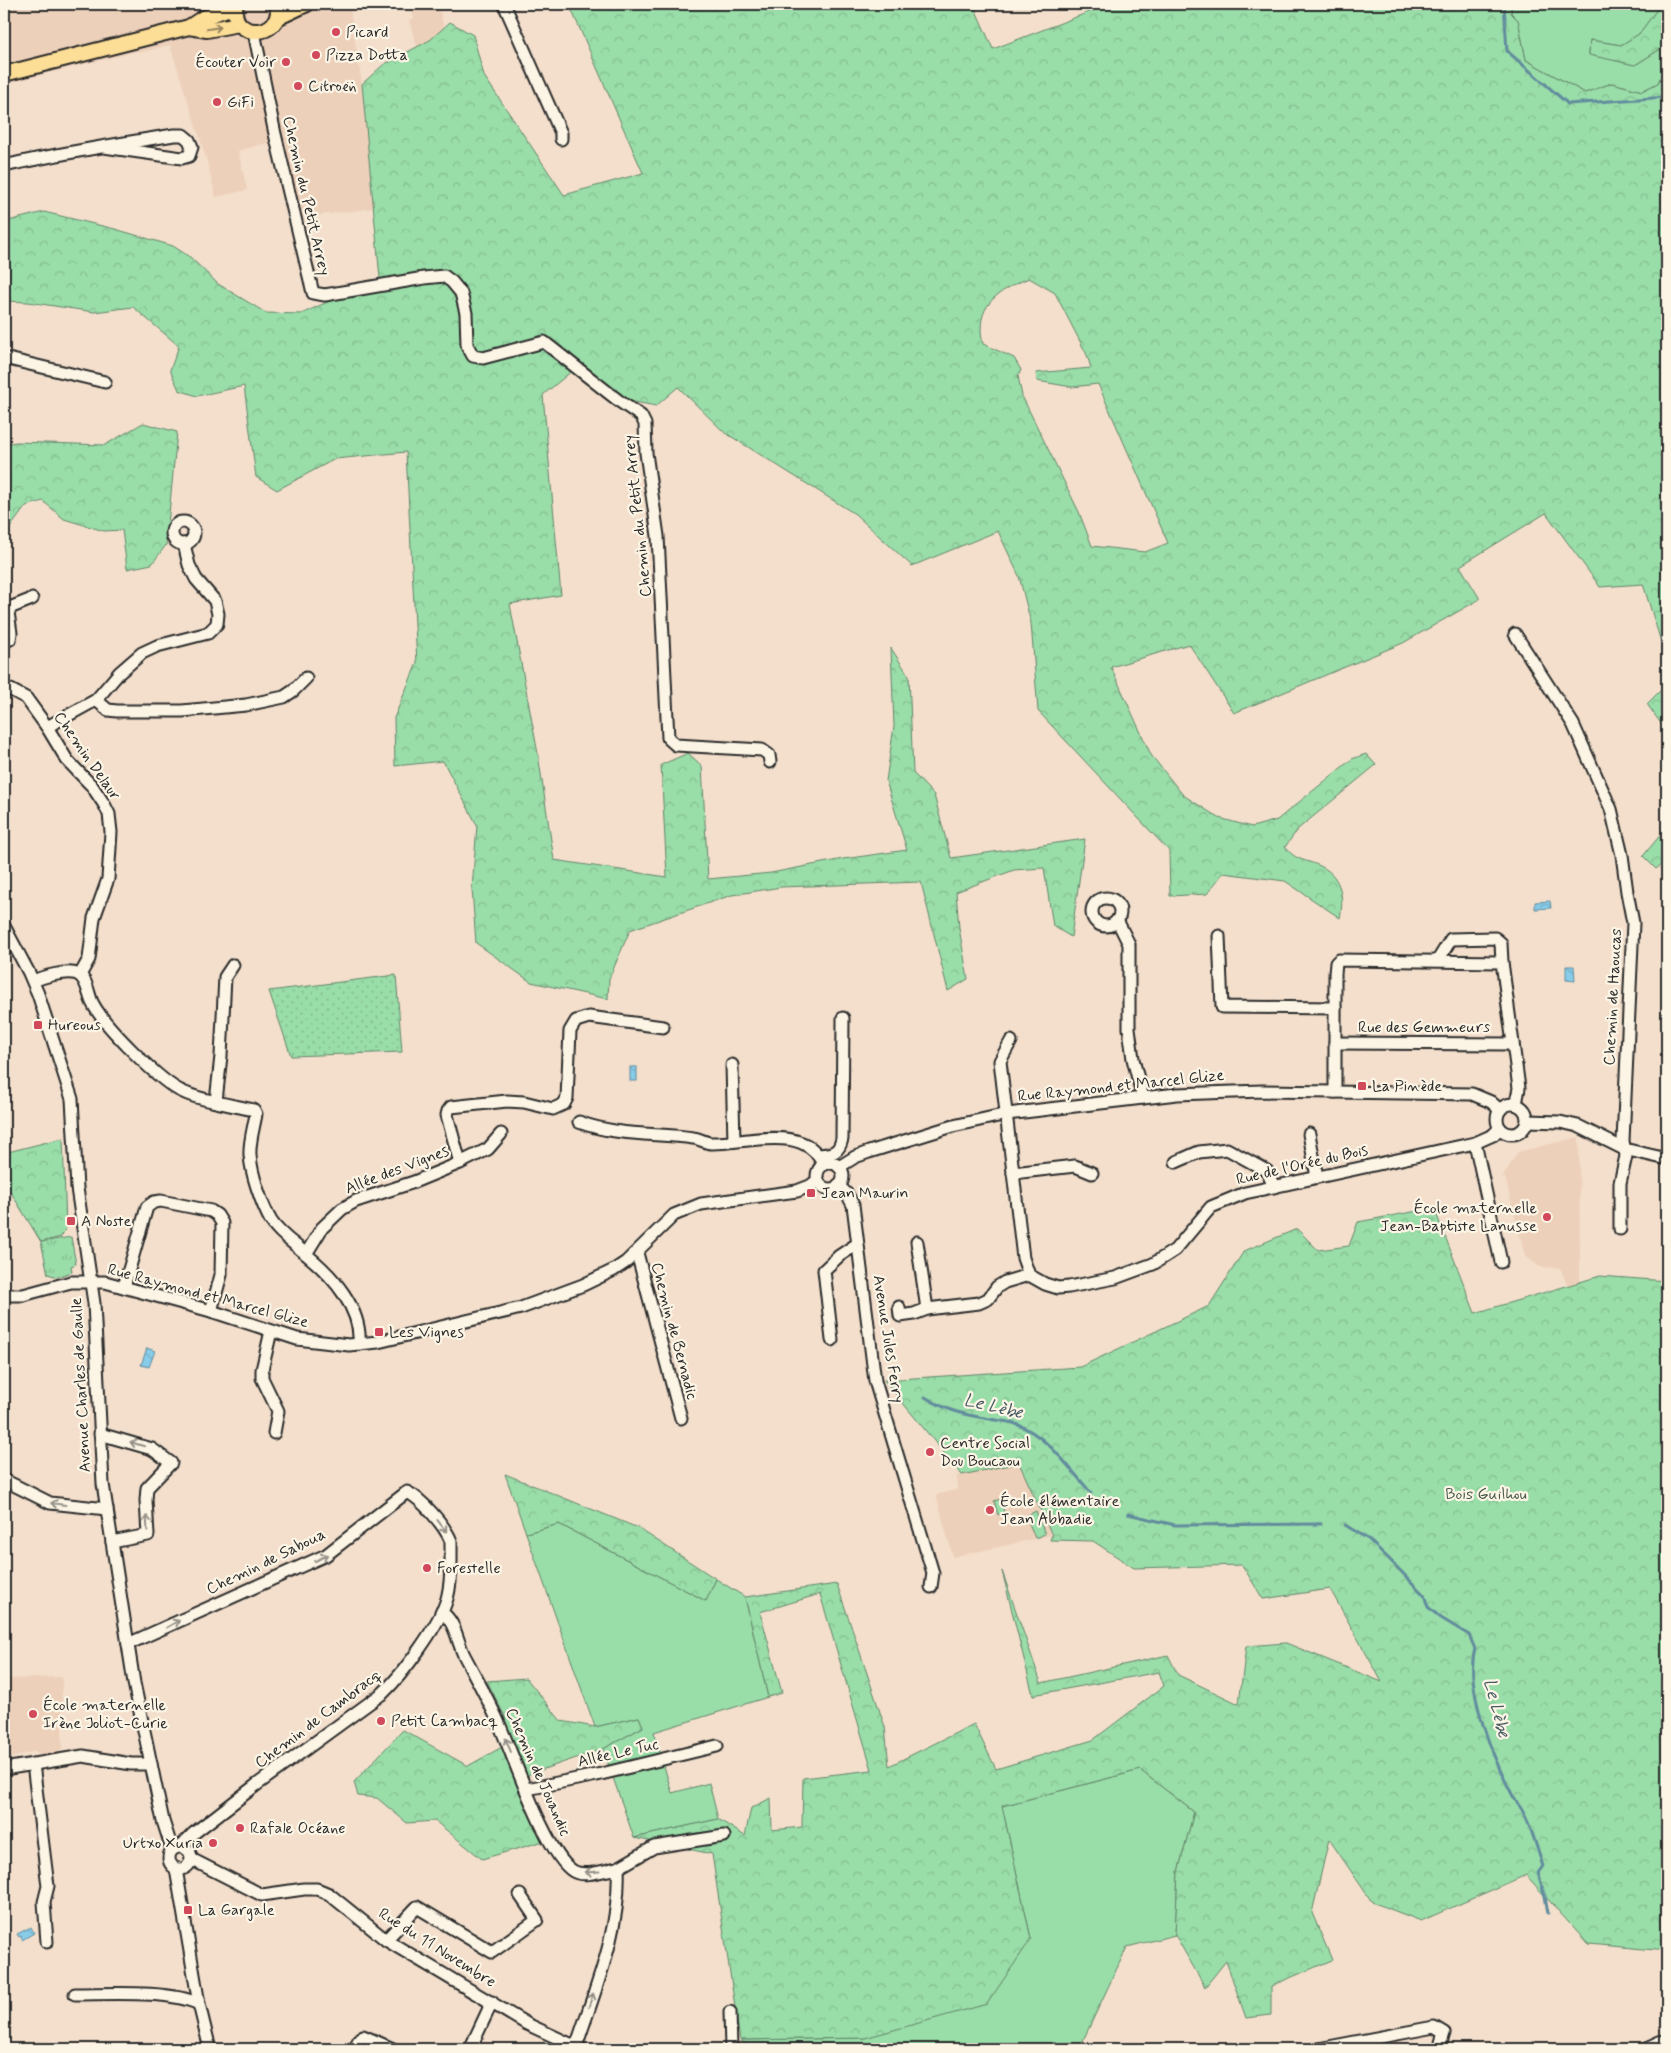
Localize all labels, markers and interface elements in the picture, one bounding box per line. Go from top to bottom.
place label: Picard [346,22,388,43]
one-way arrow [206,23,222,33]
marker: Picard [330,26,342,38]
place label: Pizza Dotta [326,45,408,66]
marker: Pizza Dotta [310,49,322,61]
place label: Écouter Voir [196,52,276,73]
marker: Écouter Voir [280,56,292,68]
place label: Citroën [308,76,357,97]
marker: Citroën [292,80,304,92]
place label: GiFi [227,92,254,113]
marker: GiFi [211,96,223,108]
street label: Chemin du Petit Arrey [277,114,335,278]
street label: Chemin du Petit Arrey [619,434,657,598]
street label: Chemin Delaur [49,708,125,805]
street label: Chemin de Haoucas [1599,928,1627,1066]
place label: Hureous [48,1015,101,1036]
street label: Rue des Gemmeurs [1358,1017,1490,1038]
marker: Hureous [32,1019,44,1031]
street label: Rue Raymond et Marcel Glize [1017,1065,1225,1107]
place label: La Pinède [1372,1076,1442,1097]
marker: La Pinède [1356,1080,1368,1092]
street label: Rue de l'Orée du Bois [1234,1140,1370,1190]
street label: Allée des Vignes [342,1141,452,1199]
place label: Jean Maurin [821,1183,908,1204]
marker: Jean Maurin [805,1187,817,1199]
place label: École maternelle Jean-Baptiste Lanusse [1380,1198,1537,1237]
place label: A Noste [81,1211,132,1232]
marker: École maternelle Jean-Baptiste Lanusse [1541,1211,1553,1223]
marker: A Noste [65,1215,77,1227]
street label: Rue Raymond et Marcel Glize [105,1259,311,1333]
street label: Chemin de Bernadic [646,1260,703,1402]
street label: Avenue Jules Ferry [868,1274,908,1404]
street label: Avenue Charles de Gaulle [66,1297,96,1473]
place label: Les Vignes [389,1322,464,1343]
marker: Les Vignes [373,1326,385,1338]
water label: Le Lèbe [961,1388,1026,1426]
place label: Centre Social Dou Boucaou [940,1433,1030,1472]
one-way arrow [130,1439,146,1449]
marker: Centre Social Dou Boucaou [924,1446,936,1458]
park label: Bois Guilhou [1445,1484,1527,1505]
place label: École élémentaire Jean Abbadie [1000,1491,1120,1530]
one-way arrow [51,1499,67,1509]
marker: École élémentaire Jean Abbadie [984,1504,996,1516]
one-way arrow [143,1515,152,1531]
one-way arrow [436,1519,447,1532]
street label: Chemin de Saboua [203,1524,329,1600]
one-way arrow [313,1552,327,1562]
place label: Forestelle [437,1558,501,1579]
marker: Forestelle [421,1562,433,1574]
one-way arrow [165,1619,180,1629]
street label: Chemin de Cambracq [251,1665,385,1773]
water label: Le Lèbe [1477,1676,1515,1741]
place label: École maternelle Irène Joliot-Curie [43,1695,168,1734]
street label: Chemin de Jouandic [500,1705,576,1839]
marker: École maternelle Irène Joliot-Curie [27,1708,39,1720]
place label: Petit Cambacq [391,1711,498,1732]
marker: Petit Cambacq [375,1715,387,1727]
street label: Allée Le Tuc [576,1734,660,1772]
one-way arrow [503,1738,513,1753]
place label: Rafale Océane [250,1818,345,1839]
marker: Rafale Océane [234,1822,246,1834]
place label: Urtxo Xuria [123,1833,203,1854]
marker: Urtxo Xuria [207,1837,219,1849]
one-way arrow [584,1867,600,1877]
place label: La Gargale [198,1900,275,1921]
street label: Rue du 11 Novembre [374,1903,500,1993]
marker: La Gargale [182,1904,194,1916]
one-way arrow [587,1993,597,2009]

